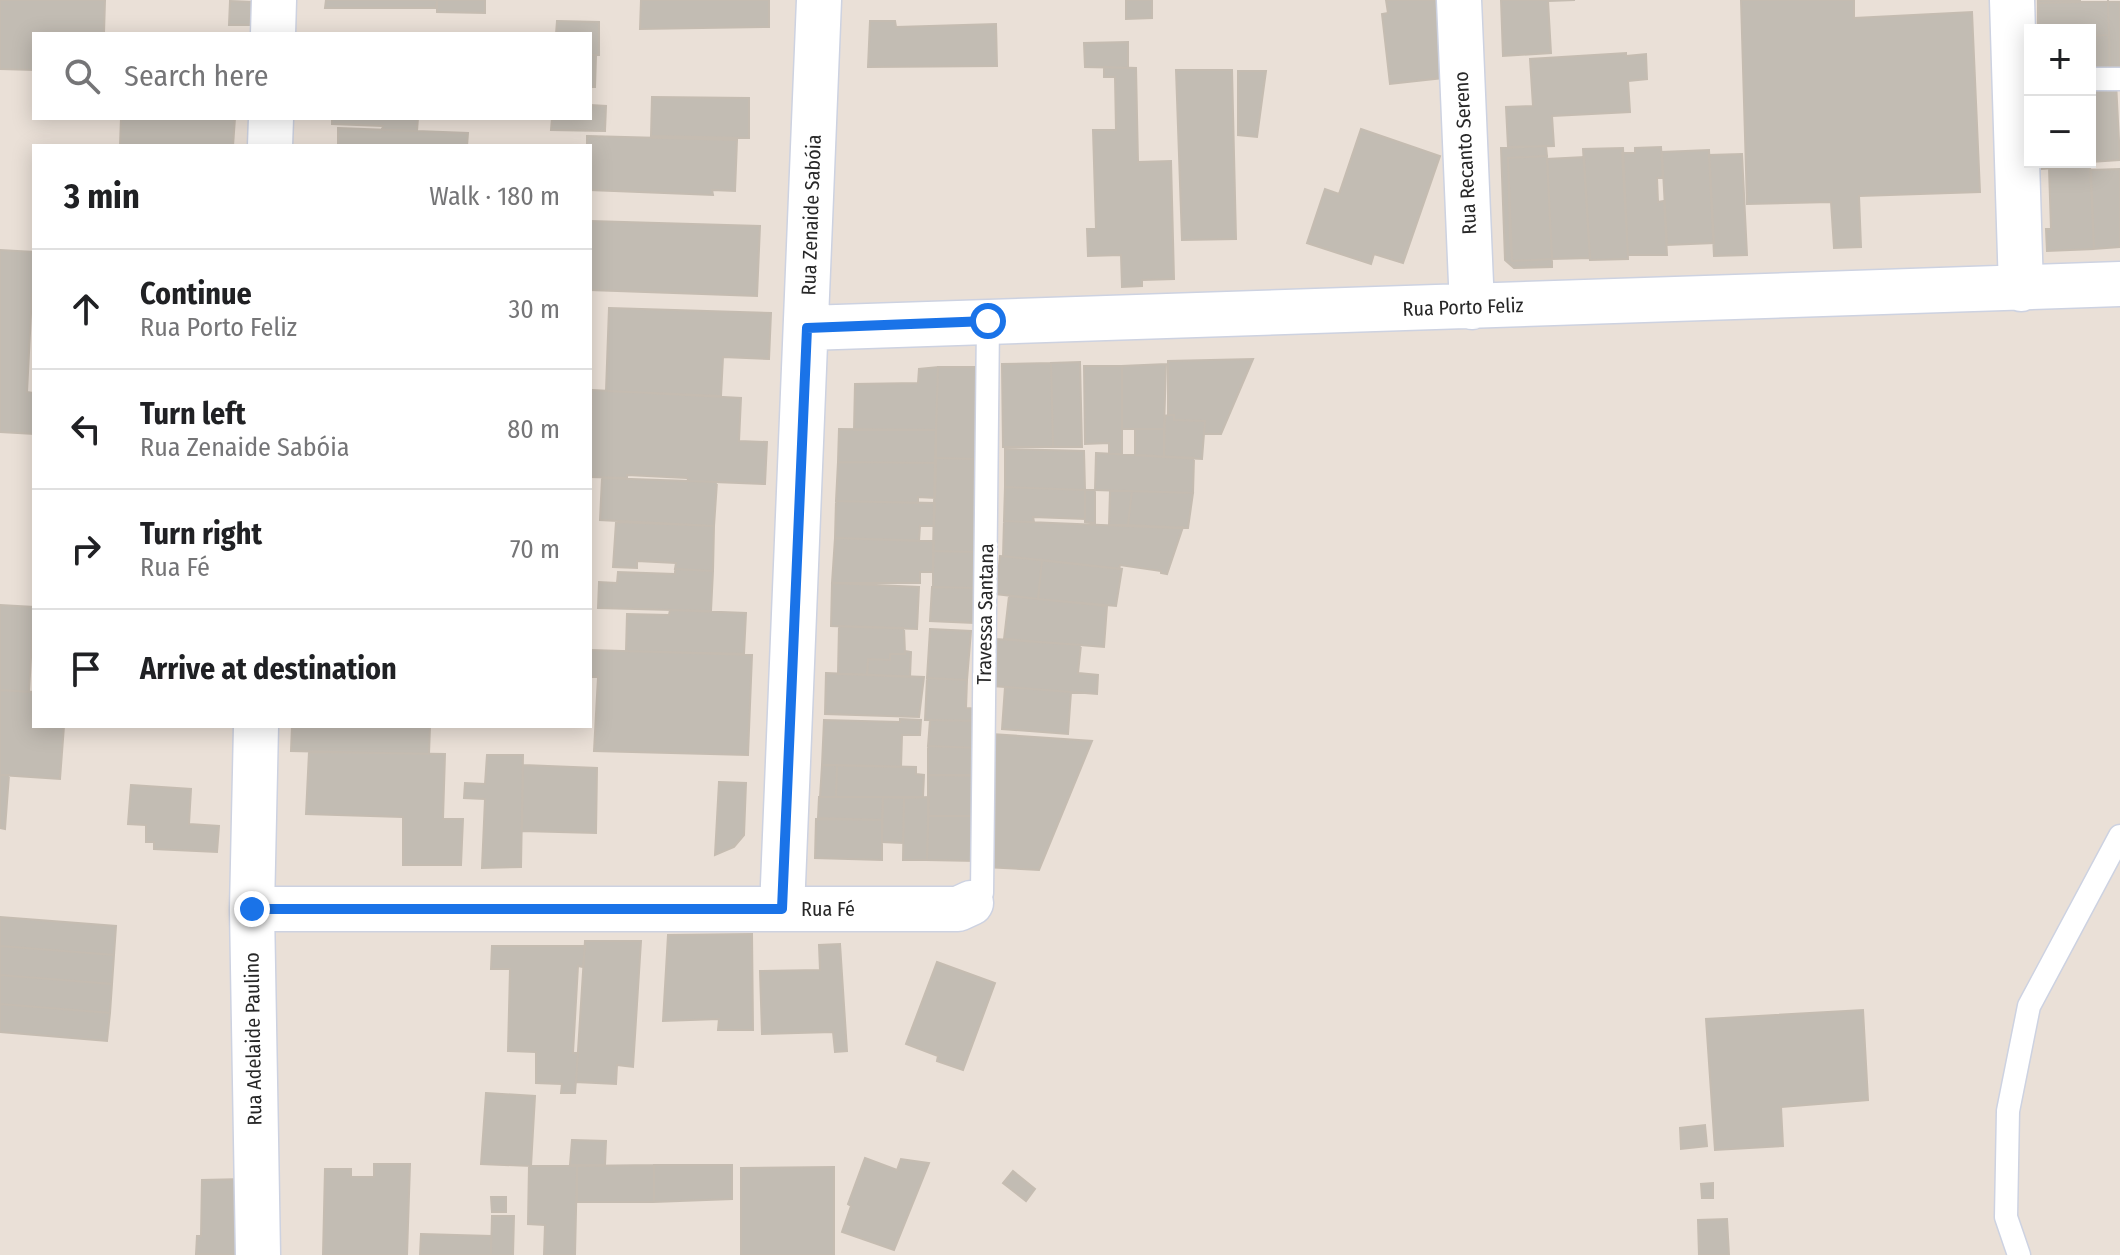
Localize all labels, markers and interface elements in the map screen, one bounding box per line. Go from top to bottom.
map controls [2024,24,2096,168]
button: + [2024,24,2096,96]
search box [32,32,592,120]
icon: search [60,54,104,98]
text: Search here [124,58,269,94]
street label: Rua Recanto Sereno [1449,71,1481,235]
button: − [2024,96,2096,168]
street label: Rua Zenaide Sabóia [796,134,826,296]
text: 3 min [64,176,140,217]
text: Walk · 180 m [429,181,560,212]
text: Continue [140,276,252,312]
icon: ahead [64,287,108,331]
street label: Rua Porto Feliz [1402,293,1524,321]
text: 30 m [509,294,560,325]
route start [970,303,1006,339]
text: Rua Porto Feliz [140,312,297,343]
text: Turn left [140,396,246,432]
icon: left [64,407,108,451]
text: 80 m [507,414,560,445]
text: Rua Zenaide Sabóia [140,432,349,463]
text: Turn right [140,516,262,552]
icon: right [64,527,108,571]
text: 70 m [510,534,560,565]
street label: Travessa Santana [972,543,998,685]
text: Rua Fé [140,552,210,583]
icon: arrive [64,647,108,691]
text: Arrive at destination [140,651,397,687]
route end [234,891,270,927]
street label: Rua Fé [801,897,855,921]
street label: Rua Adelaide Paulino [239,952,267,1126]

